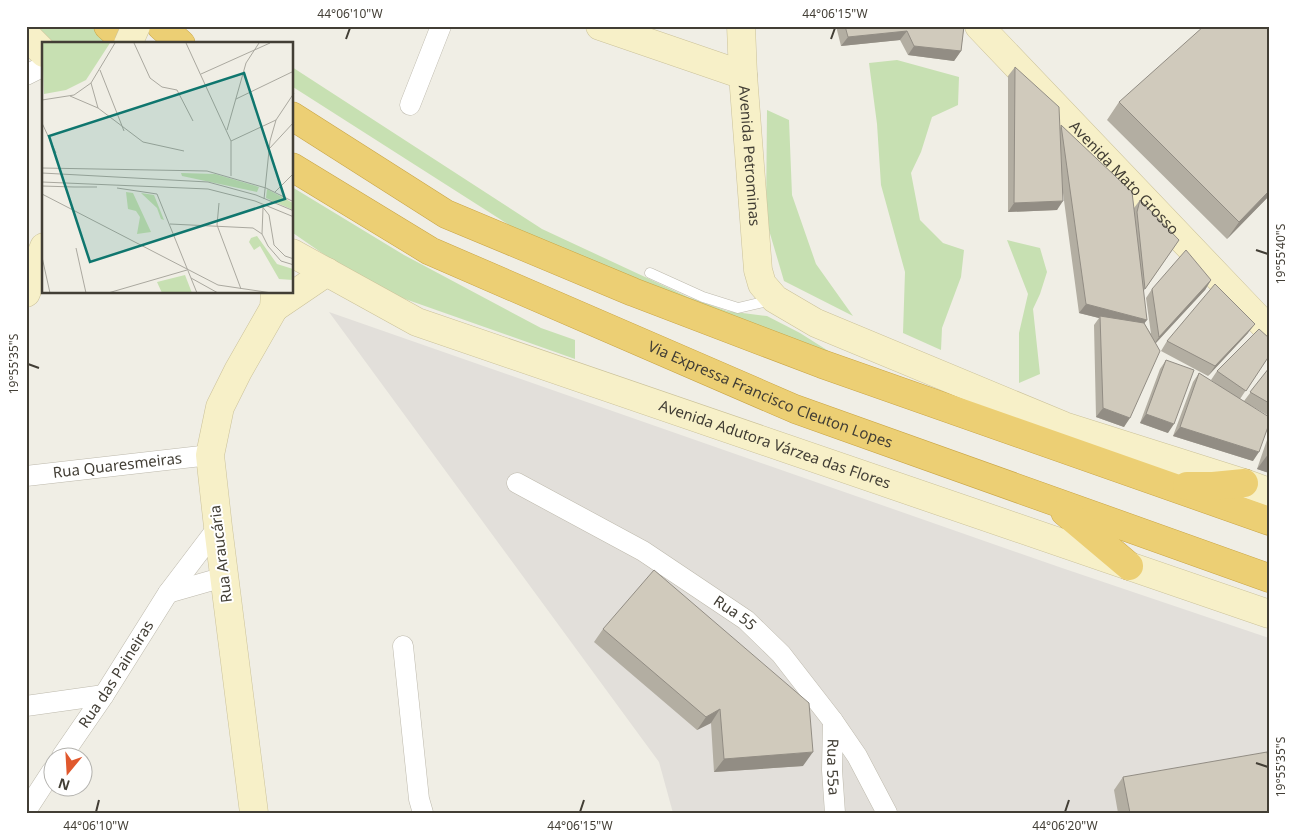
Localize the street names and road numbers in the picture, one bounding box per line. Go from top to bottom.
street label: Avenida Petrominas [735,85,766,227]
street label: Avenida Mato Grosso [1066,116,1184,239]
street label: Via Expressa Francisco Cleuton Lopes [645,336,896,452]
street label: Avenida Adutora Várzea das Flores [657,395,894,493]
street label: Rua Quaresmeiras [52,447,183,482]
street label: Rua Araucária [204,504,236,604]
street label: Rua 55 [710,590,761,634]
street label: Rua das Paineiras [73,616,157,732]
street label: Rua 55a [823,739,845,796]

